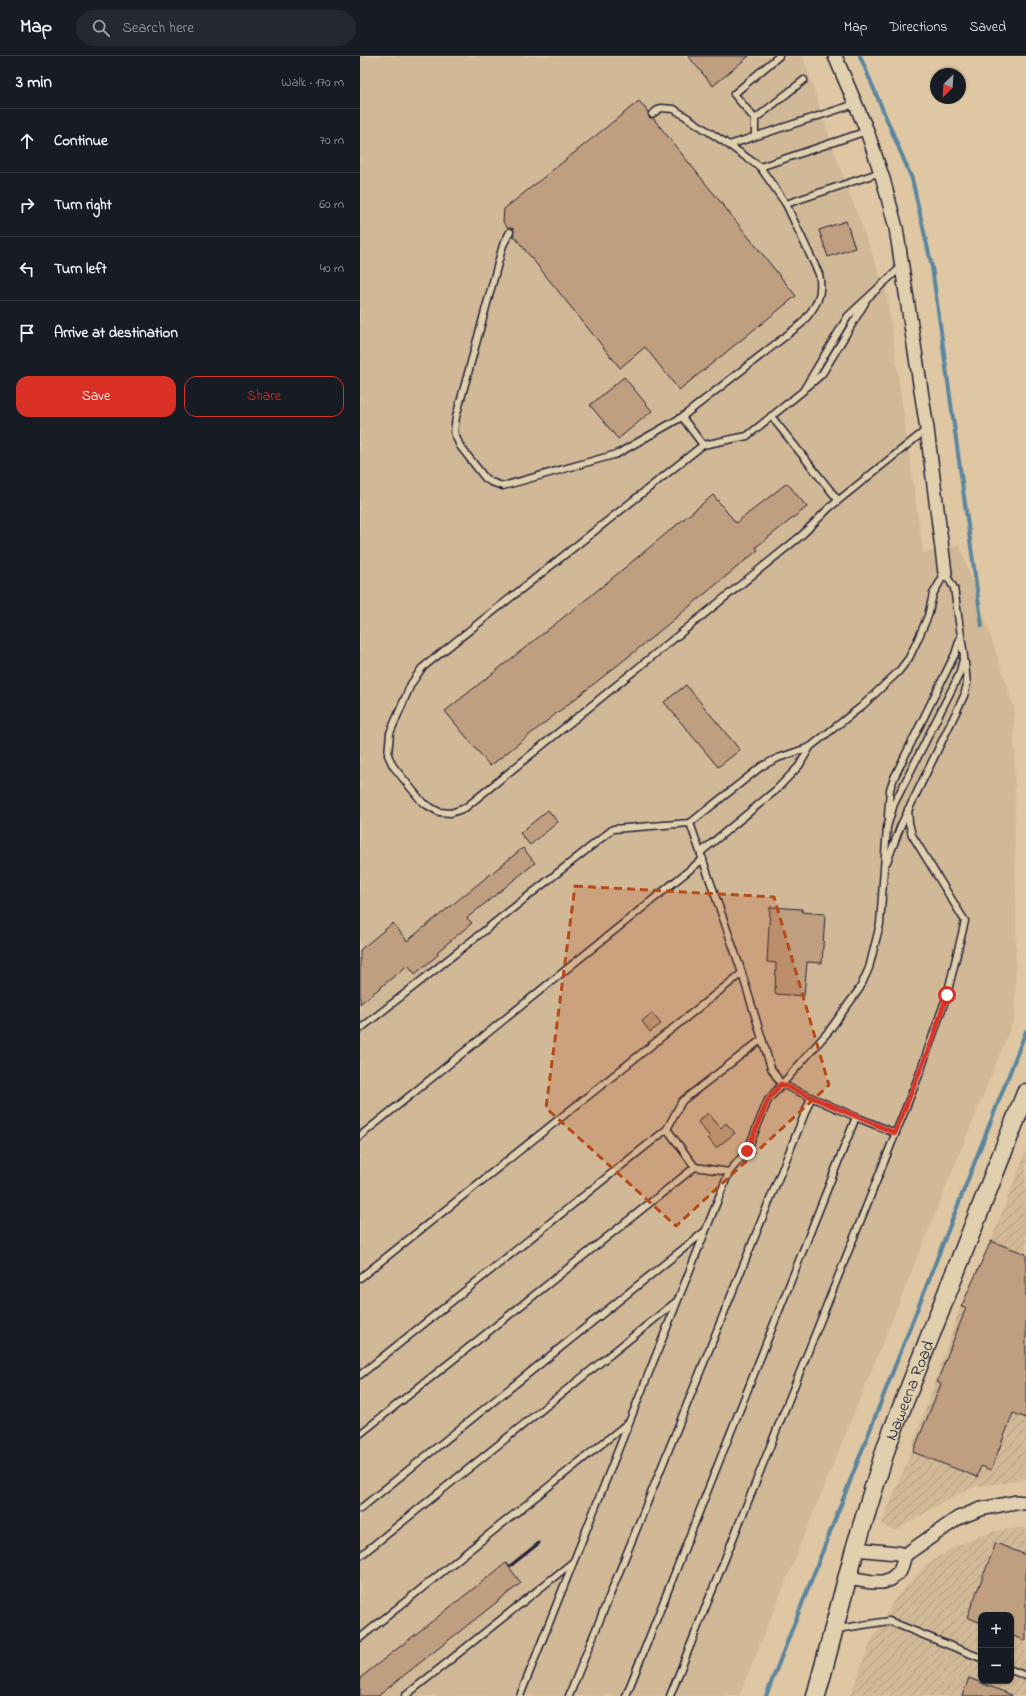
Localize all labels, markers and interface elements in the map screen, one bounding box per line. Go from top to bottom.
search box [76,10,356,46]
text: Map [20,14,52,41]
icon: search [90,17,112,39]
text: Search here [122,17,194,39]
text: Map [844,17,867,38]
text: Directions [889,17,947,38]
text: Saved [969,17,1006,38]
north arrow [930,68,966,104]
text: 3 min [16,70,52,95]
text: Walk · 170 m [281,73,344,92]
icon: ahead [16,130,38,152]
text: Continue [54,130,108,152]
text: 70 m [320,131,344,150]
icon: right [16,194,38,216]
text: Turn right [54,194,112,216]
text: 60 m [319,195,344,214]
icon: left [16,258,38,280]
text: Turn left [54,258,107,280]
text: 40 m [320,259,344,278]
icon: arrive [16,322,38,344]
text: Arrive at destination [54,322,178,344]
button: Save [16,376,176,417]
button: Share [184,376,344,417]
route start [938,986,956,1004]
route end [738,1142,756,1160]
street label: Naweena Road [879,1336,941,1444]
map controls [978,1612,1014,1684]
button: + [978,1612,1014,1648]
button: − [978,1648,1014,1684]

